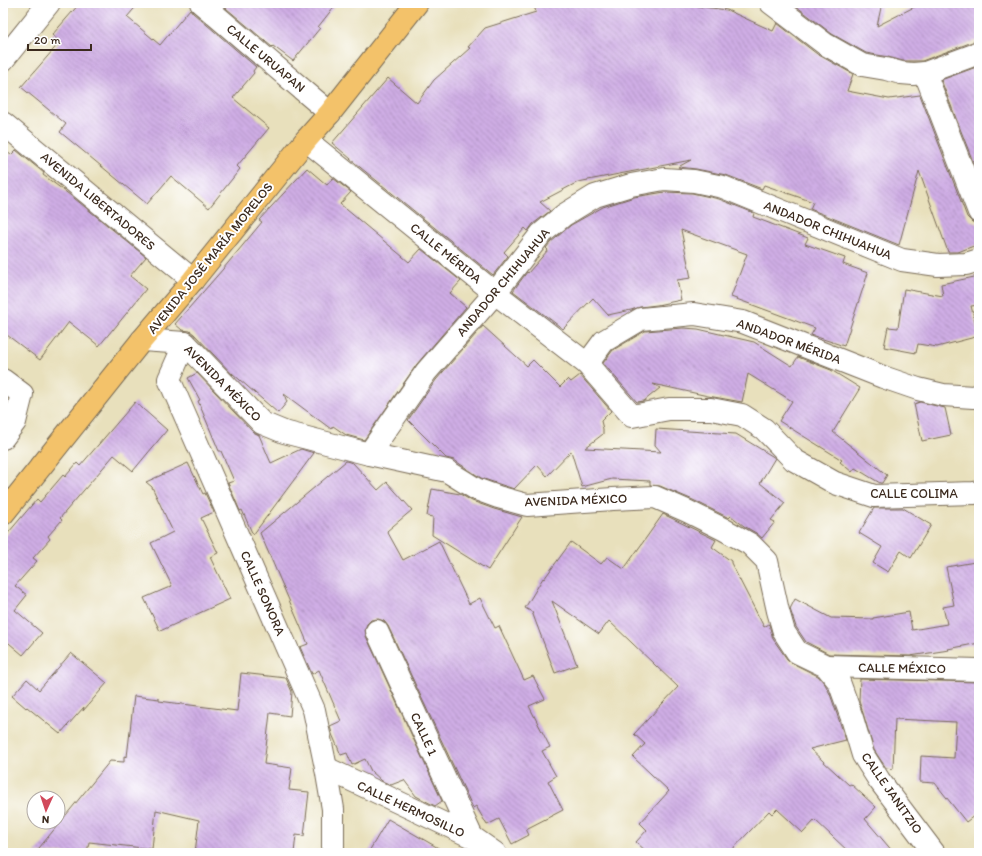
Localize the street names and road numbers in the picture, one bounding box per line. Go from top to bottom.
street label: CALLE URUAPAN [224,21,308,95]
street label: AVENIDA LIBERTADORES [38,149,158,253]
street label: AVENIDA JOSÉ MARÍA MORELOS [144,179,276,337]
street label: ANDADOR CHIHUAHUA [762,197,895,263]
street label: CALLE MÉRIDA [407,220,485,287]
street label: ANDADOR CHIHUAHUA [453,224,553,339]
street label: ANDADOR MÉRIDA [735,315,844,367]
street label: AVENIDA MÉXICO [181,341,265,425]
street label: CALLE COLIMA [870,486,958,501]
street label: AVENIDA MÉXICO [524,491,628,509]
street label: CALLE SONORA [238,548,289,638]
street label: CALLE MÉXICO [858,660,946,676]
street label: CALLE 1 [407,710,441,758]
street label: CALLE JANITZIO [858,749,926,837]
street label: CALLE HERMOSILLO [355,777,467,841]

